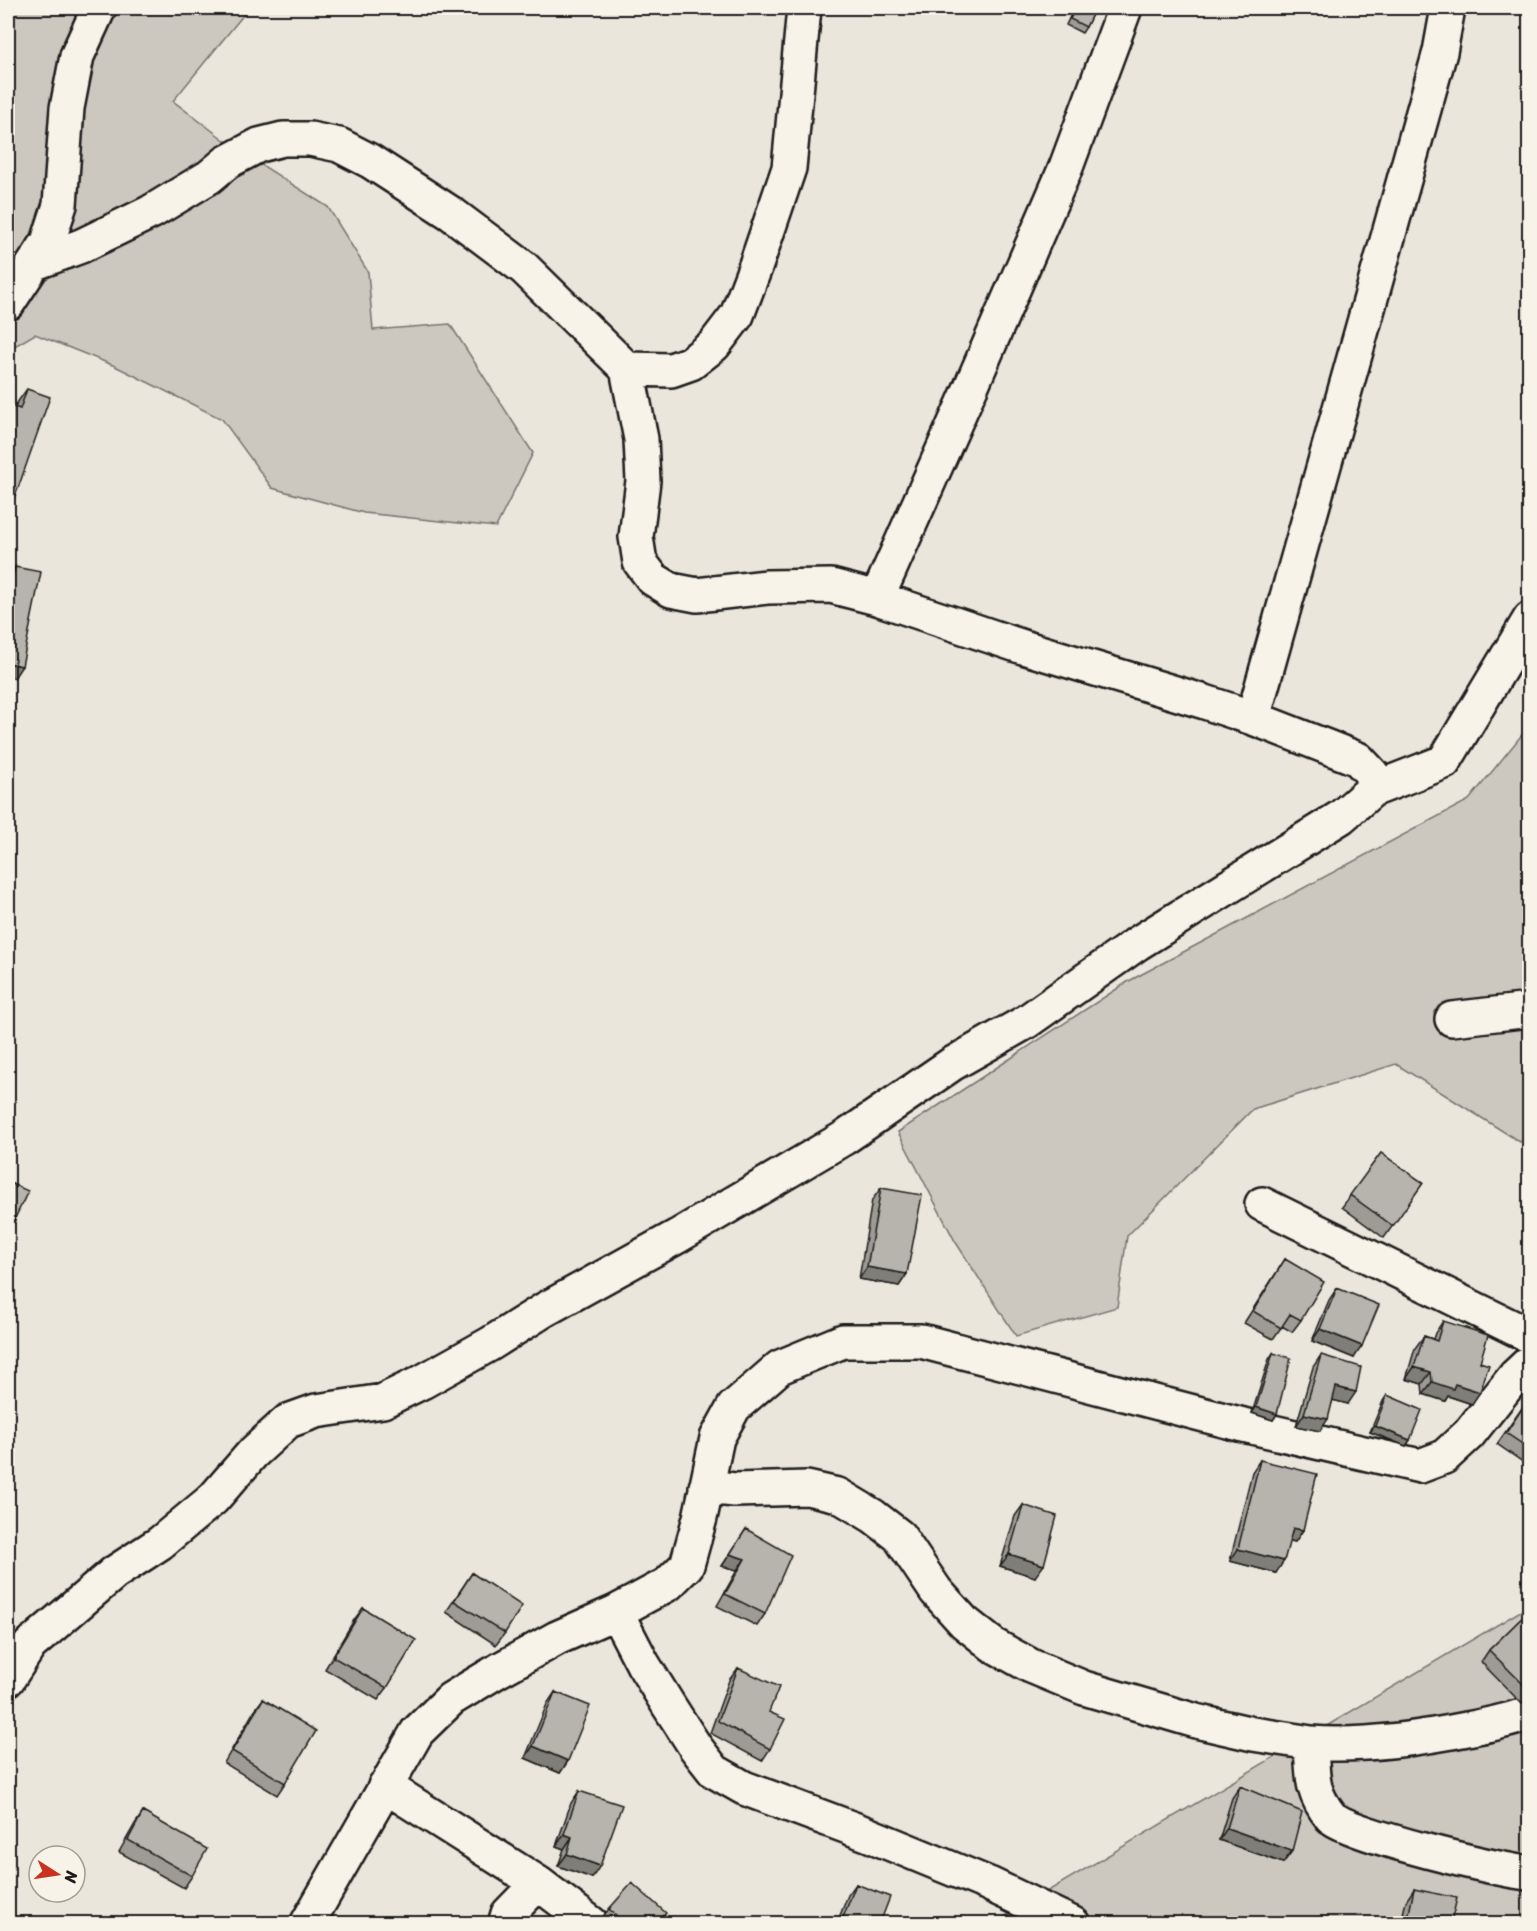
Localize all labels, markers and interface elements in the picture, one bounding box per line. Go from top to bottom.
north arrow [27,1844,87,1904]
text: N [56,1868,87,1886]

